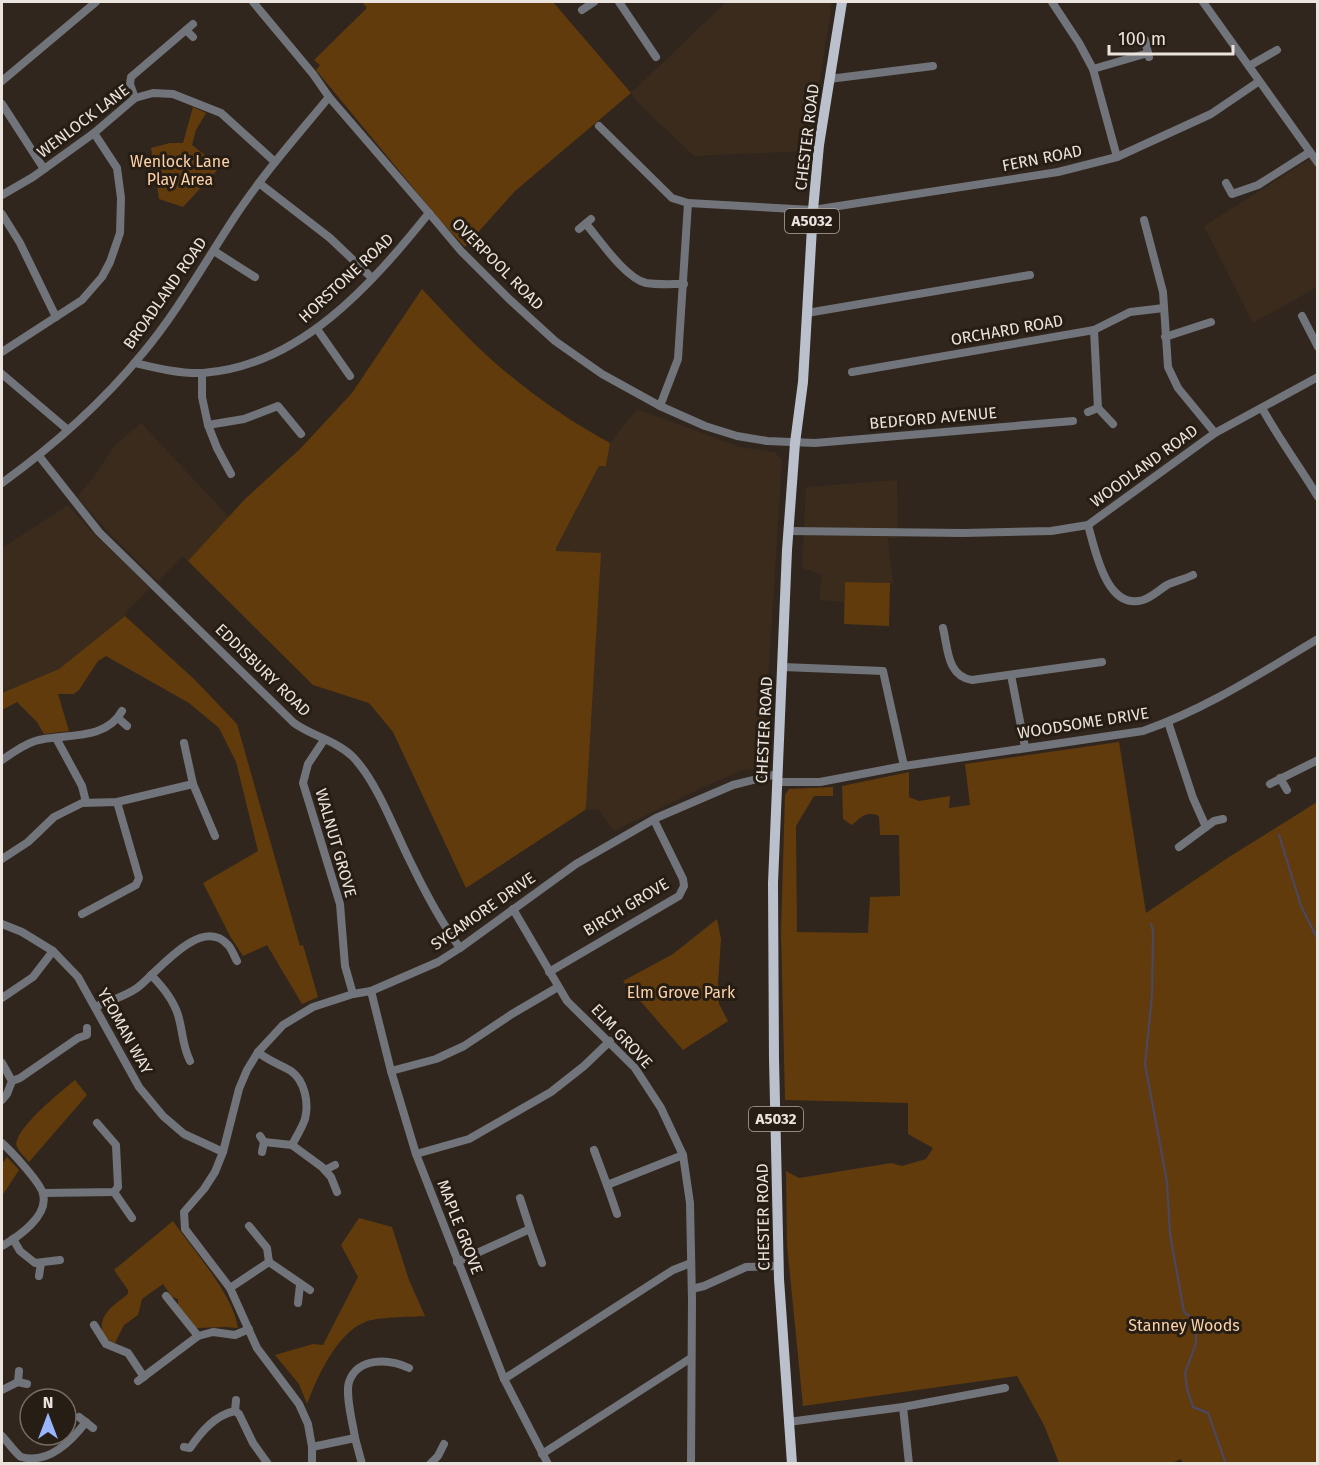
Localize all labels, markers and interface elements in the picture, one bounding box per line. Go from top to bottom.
scale bar [1109,18,1234,56]
text: 100 m [1118,28,1166,50]
street label: WENLOCK LANE [33,80,133,162]
street label: CHESTER ROAD [791,83,823,191]
street label: FERN ROAD [1000,141,1084,175]
park label: Wenlock Lane Play Area [130,152,230,189]
road number: A5032 [785,209,839,233]
street label: OVERPOOL ROAD [448,214,548,314]
street label: HORSTONE ROAD [295,229,397,327]
street label: BROADLAND ROAD [119,233,211,353]
street label: ORCHARD ROAD [949,311,1065,349]
street label: BEDFORD AVENUE [868,403,998,433]
street label: WOODLAND ROAD [1087,421,1201,511]
street label: EDDISBURY ROAD [211,620,315,720]
street label: CHESTER ROAD [752,676,776,784]
street label: WOODSOME DRIVE [1016,703,1150,743]
street label: WALNUT GROVE [311,786,361,900]
street label: SYCAMORE DRIVE [427,868,539,954]
street label: BIRCH GROVE [580,874,672,940]
park label: Elm Grove Park [627,983,736,1002]
street label: YEOMAN WAY [94,985,157,1077]
street label: ELM GROVE [587,1000,657,1072]
road number: A5032 [749,1107,803,1131]
street label: CHESTER ROAD [753,1163,773,1271]
street label: MAPLE GROVE [433,1177,487,1277]
park label: Stanney Woods [1128,1316,1240,1335]
north arrow [18,1387,78,1447]
text: N [43,1393,53,1412]

